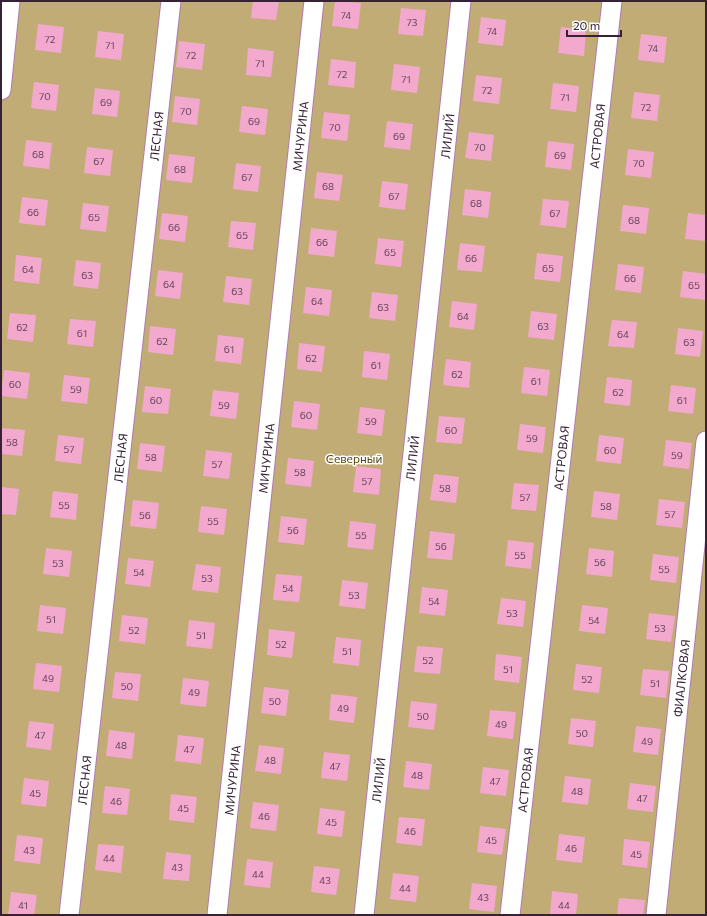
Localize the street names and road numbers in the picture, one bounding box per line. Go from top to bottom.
street label: МИЧУРИНА [289,100,311,172]
street label: АСТРОВАЯ [587,103,607,169]
street label: ЛЕСНАЯ [146,111,166,161]
street label: ЛИЛИЙ [438,113,456,159]
street label: МИЧУРИНА [255,422,277,494]
street label: АСТРОВАЯ [551,425,571,491]
street label: ЛЕСНАЯ [110,433,130,483]
street label: ЛИЛИЙ [403,435,421,481]
street label: ФИАЛКОВАЯ [670,638,692,718]
street label: МИЧУРИНА [221,744,243,816]
street label: АСТРОВАЯ [515,747,535,813]
street label: ЛЕСНАЯ [74,755,94,805]
street label: ЛИЛИЙ [369,757,387,803]

